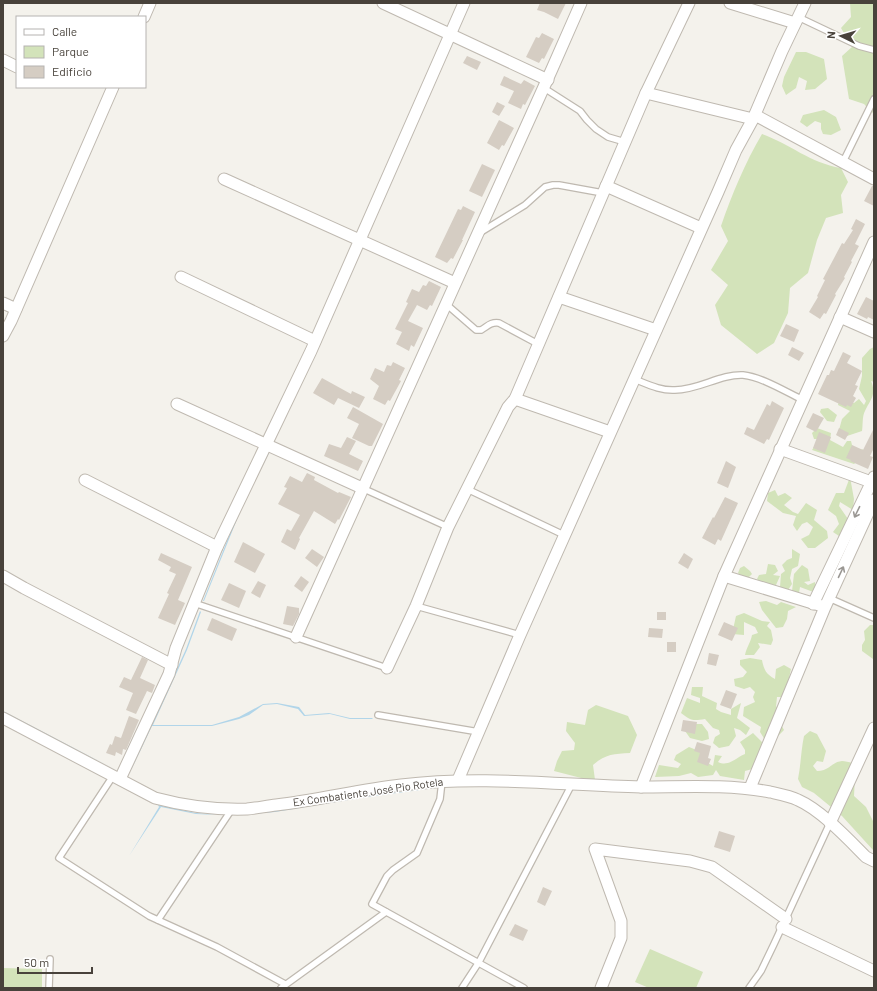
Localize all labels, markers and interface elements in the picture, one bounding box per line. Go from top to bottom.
legend [16,16,146,88]
north arrow [821,16,861,56]
text: Calle [52,24,77,38]
text: N [824,31,837,39]
text: Parque [52,44,89,58]
text: Edificio [52,64,92,78]
one-way arrow [853,506,860,518]
one-way arrow [838,566,845,578]
street label: Ex Combatiente José Pio Rotela [292,775,444,808]
scale bar [18,949,92,975]
text: 50 m [24,955,49,969]

